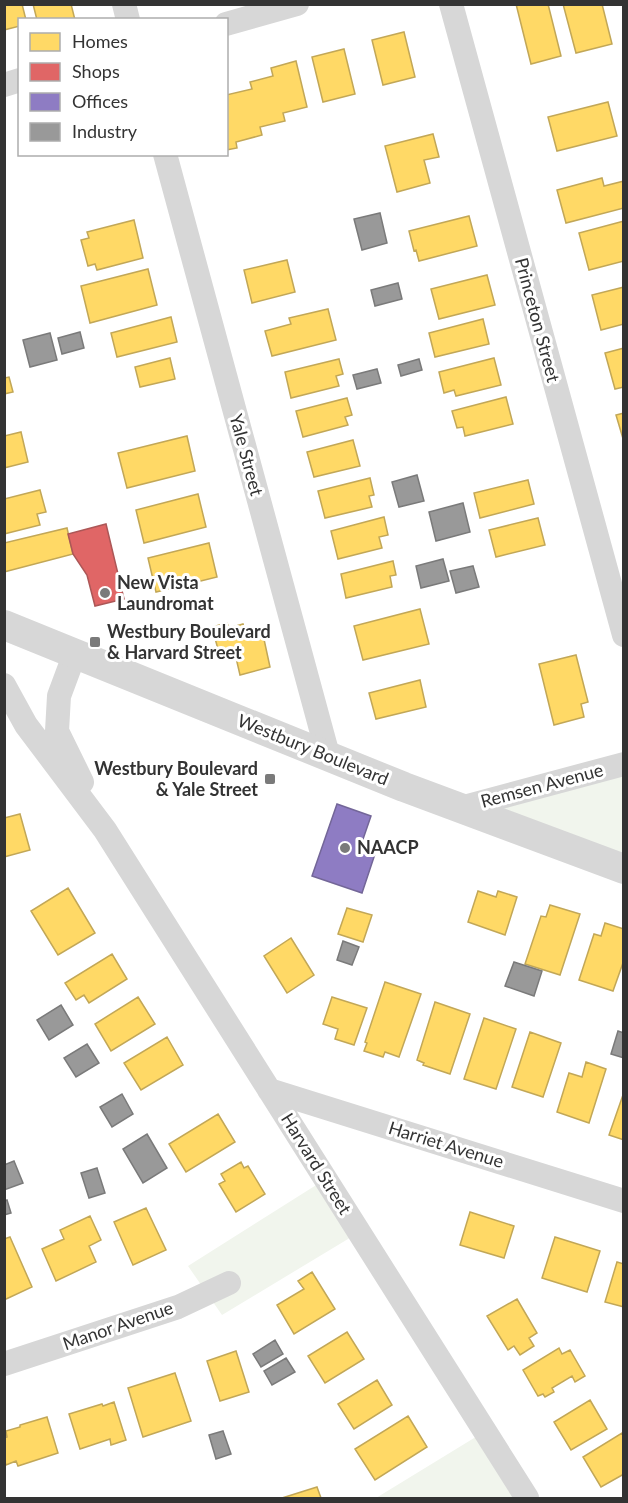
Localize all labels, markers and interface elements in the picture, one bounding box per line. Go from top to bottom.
legend [18,18,228,156]
text: Homes [72,30,128,52]
text: Shops [72,60,120,82]
text: Offices [72,90,128,112]
text: Industry [72,120,138,142]
street label: Princeton Street [511,255,565,385]
street label: Yale Street [225,411,269,499]
place label: New Vista Laundromat [117,571,214,614]
marker: New Vista Laundromat [98,586,112,600]
place label: Westbury Boulevard & Harvard Street [107,620,271,663]
marker: Westbury Boulevard & Harvard Street [88,635,102,649]
street label: Westbury Boulevard [235,709,392,789]
place label: Westbury Boulevard & Yale Street [94,757,258,800]
street label: Remsen Avenue [478,758,605,812]
marker: Westbury Boulevard & Yale Street [263,772,277,786]
place label: NAACP [357,836,419,858]
marker: NAACP [338,841,352,855]
street label: Harvard Street [277,1109,357,1219]
street label: Harriet Avenue [386,1116,507,1172]
street label: Manor Avenue [60,1296,176,1354]

